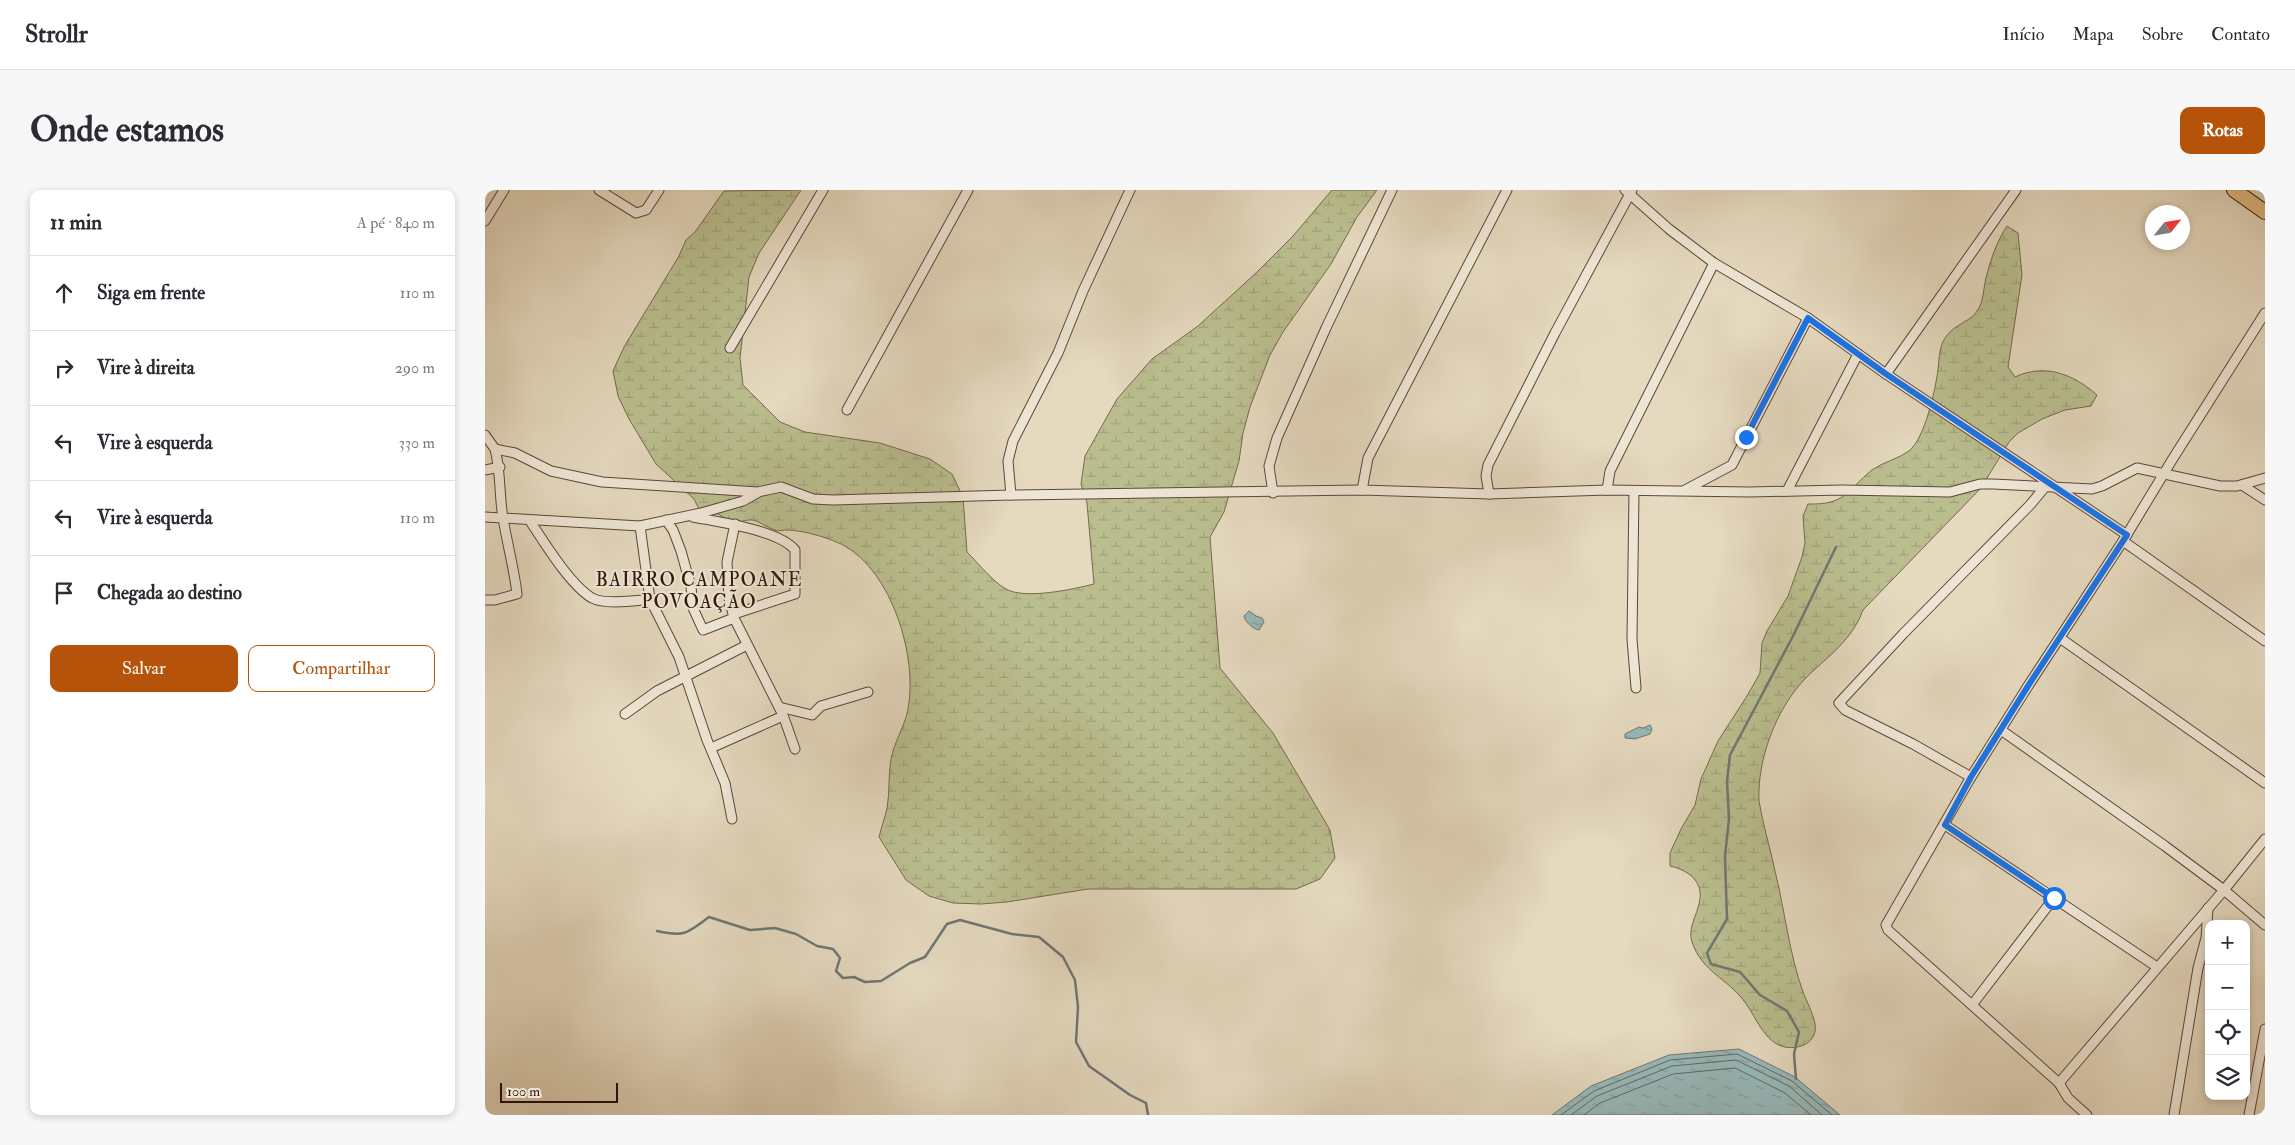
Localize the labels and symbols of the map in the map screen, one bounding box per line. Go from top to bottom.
north arrow [2145,205,2190,250]
route end [1735,426,1758,449]
district label: BAIRRO CAMPOANE POVOAÇÃO [596,568,802,614]
route start [2043,887,2066,910]
scale bar [500,1080,617,1103]

